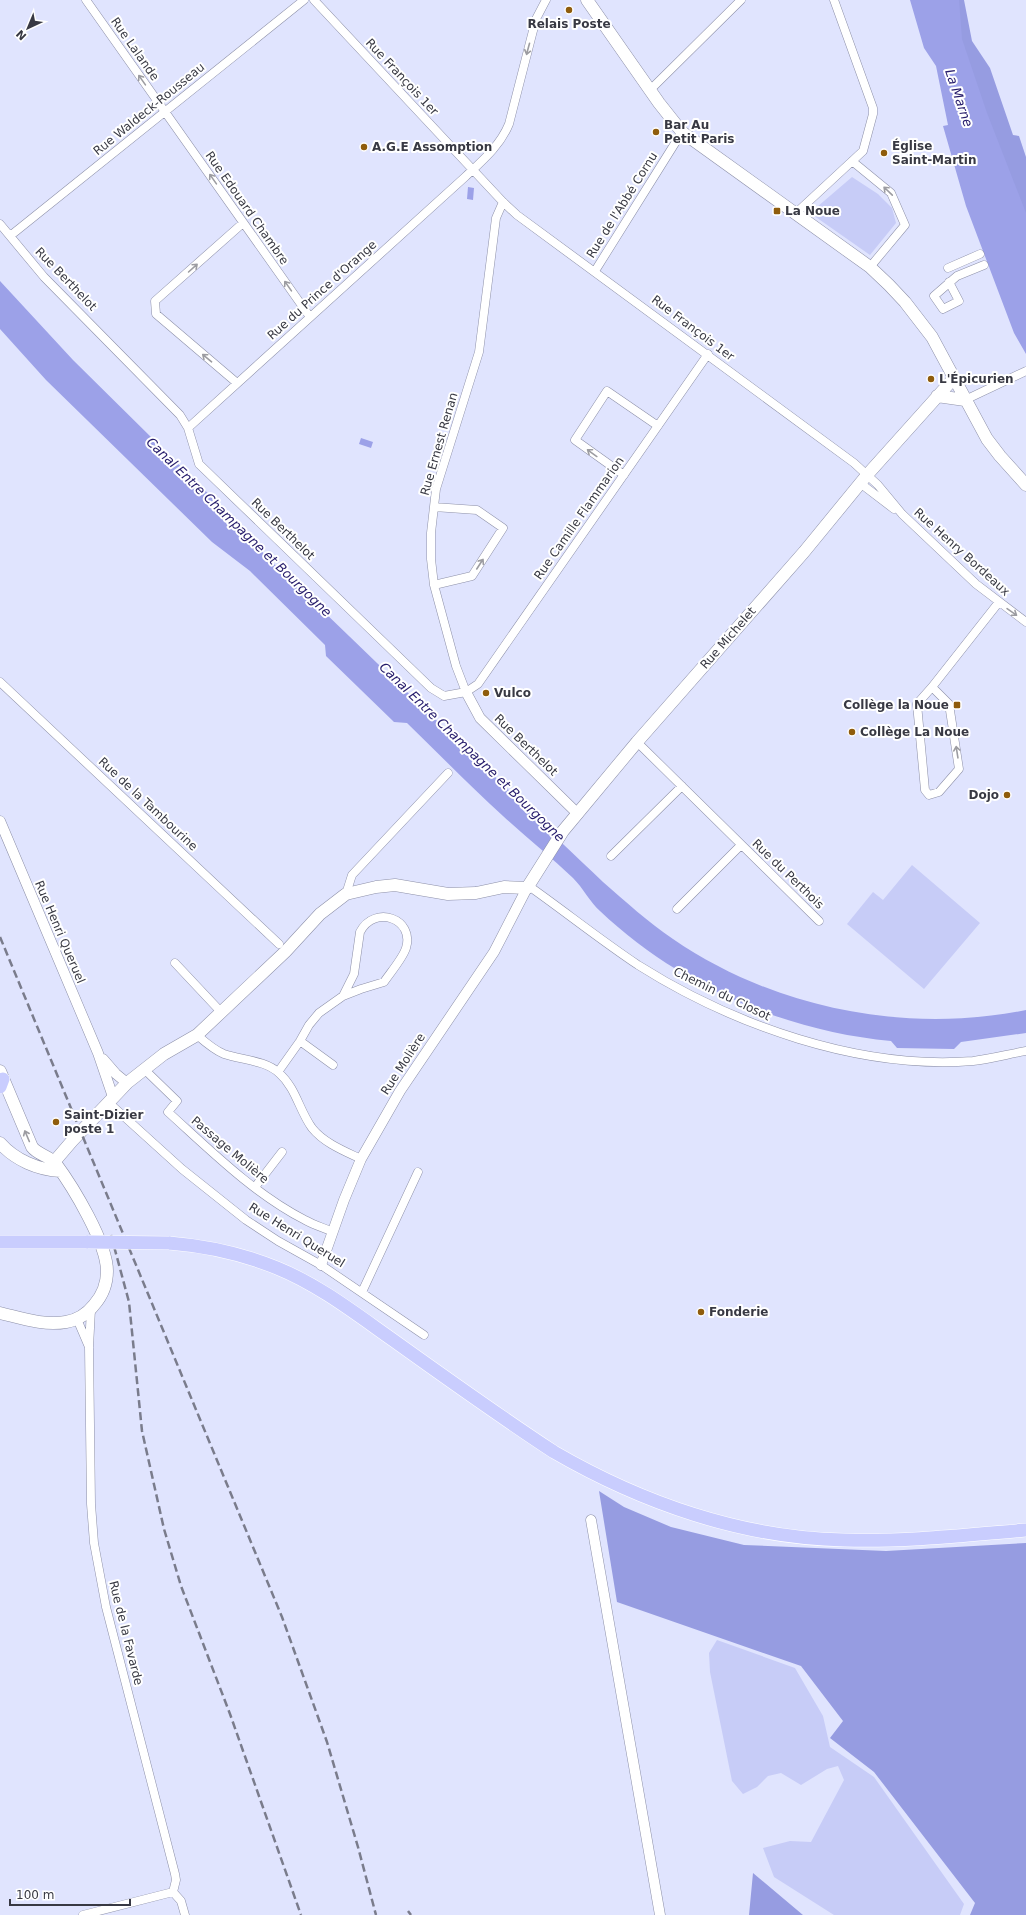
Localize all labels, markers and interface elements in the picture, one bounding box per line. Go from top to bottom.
marker: Relais Poste [564,5,574,15]
north arrow [8,8,48,48]
street label: Rue Lalande [108,15,162,83]
place label: Relais Poste [527,17,611,31]
text: N [14,27,29,43]
street label: Rue François 1er [363,36,441,118]
one-way arrow [524,43,531,56]
street label: Rue Waldeck-Rousseau [91,60,207,158]
water label: La Marne [942,67,976,129]
one-way arrow [138,75,146,86]
place label: Bar Au Petit Paris [664,118,734,146]
marker: Bar Au Petit Paris [651,127,661,137]
place label: Église Saint-Martin [892,138,976,167]
place label: A.G.E Assomption [372,140,492,154]
marker: A.G.E Assomption [359,142,369,152]
marker: Église Saint-Martin [879,148,889,158]
street label: Rue Edouard Chambre [203,149,291,267]
street label: Rue de l'Abbé Cornu [584,149,660,261]
one-way arrow [209,174,217,185]
one-way arrow [883,186,892,196]
place label: La Noue [785,204,840,218]
marker: La Noue [772,206,782,216]
street label: Rue du Prince d'Orange [265,237,379,343]
street label: Rue Berthelot [32,245,100,314]
one-way arrow [187,264,198,273]
one-way arrow [283,280,292,291]
street label: Rue François 1er [649,292,737,364]
one-way arrow [202,354,213,363]
place label: L'Épicurien [939,371,1014,386]
marker: L'Épicurien [926,374,936,384]
street label: Rue Ernest Renan [418,391,460,497]
water label: Canal Entre Champagne et Bourgogne [143,434,335,620]
one-way arrow [586,448,597,457]
street label: Rue Camille Flammarion [531,454,627,582]
street label: Rue Berthelot [249,495,318,563]
street label: Rue Henry Bordeaux [911,505,1013,599]
one-way arrow [476,559,484,570]
street label: Rue Michelet [697,604,759,672]
one-way arrow [1007,608,1018,616]
water label: Canal Entre Champagne et Bourgogne [376,659,568,845]
place label: Vulco [494,686,531,700]
marker: Vulco [481,688,491,698]
place label: Collège la Noue [843,698,949,712]
marker: Collège la Noue [952,700,962,710]
street label: Rue Berthelot [492,711,561,779]
place label: Collège La Noue [860,725,969,739]
marker: Collège La Noue [847,727,857,737]
one-way arrow [953,746,961,759]
street label: Rue de la Tambourine [96,755,200,853]
place label: Dojo [968,788,999,802]
marker: Dojo [1002,790,1012,800]
street label: Rue du Perthois [749,836,827,912]
street label: Rue Henri Queruel [32,878,88,986]
street label: Chemin du Closot [671,964,773,1024]
street label: Rue Molière [378,1031,428,1097]
place label: Saint-Dizier poste 1 [64,1108,143,1136]
street label: Passage Molière [189,1114,271,1186]
marker: Saint-Dizier poste 1 [51,1117,61,1127]
one-way arrow [23,1131,30,1143]
street label: Rue Henri Queruel [246,1200,348,1270]
place label: Fonderie [709,1305,768,1319]
marker: Fonderie [696,1307,706,1317]
street label: Rue de la Favarde [106,1579,146,1687]
scale bar [10,1881,130,1907]
text: 100 m [16,1888,54,1902]

